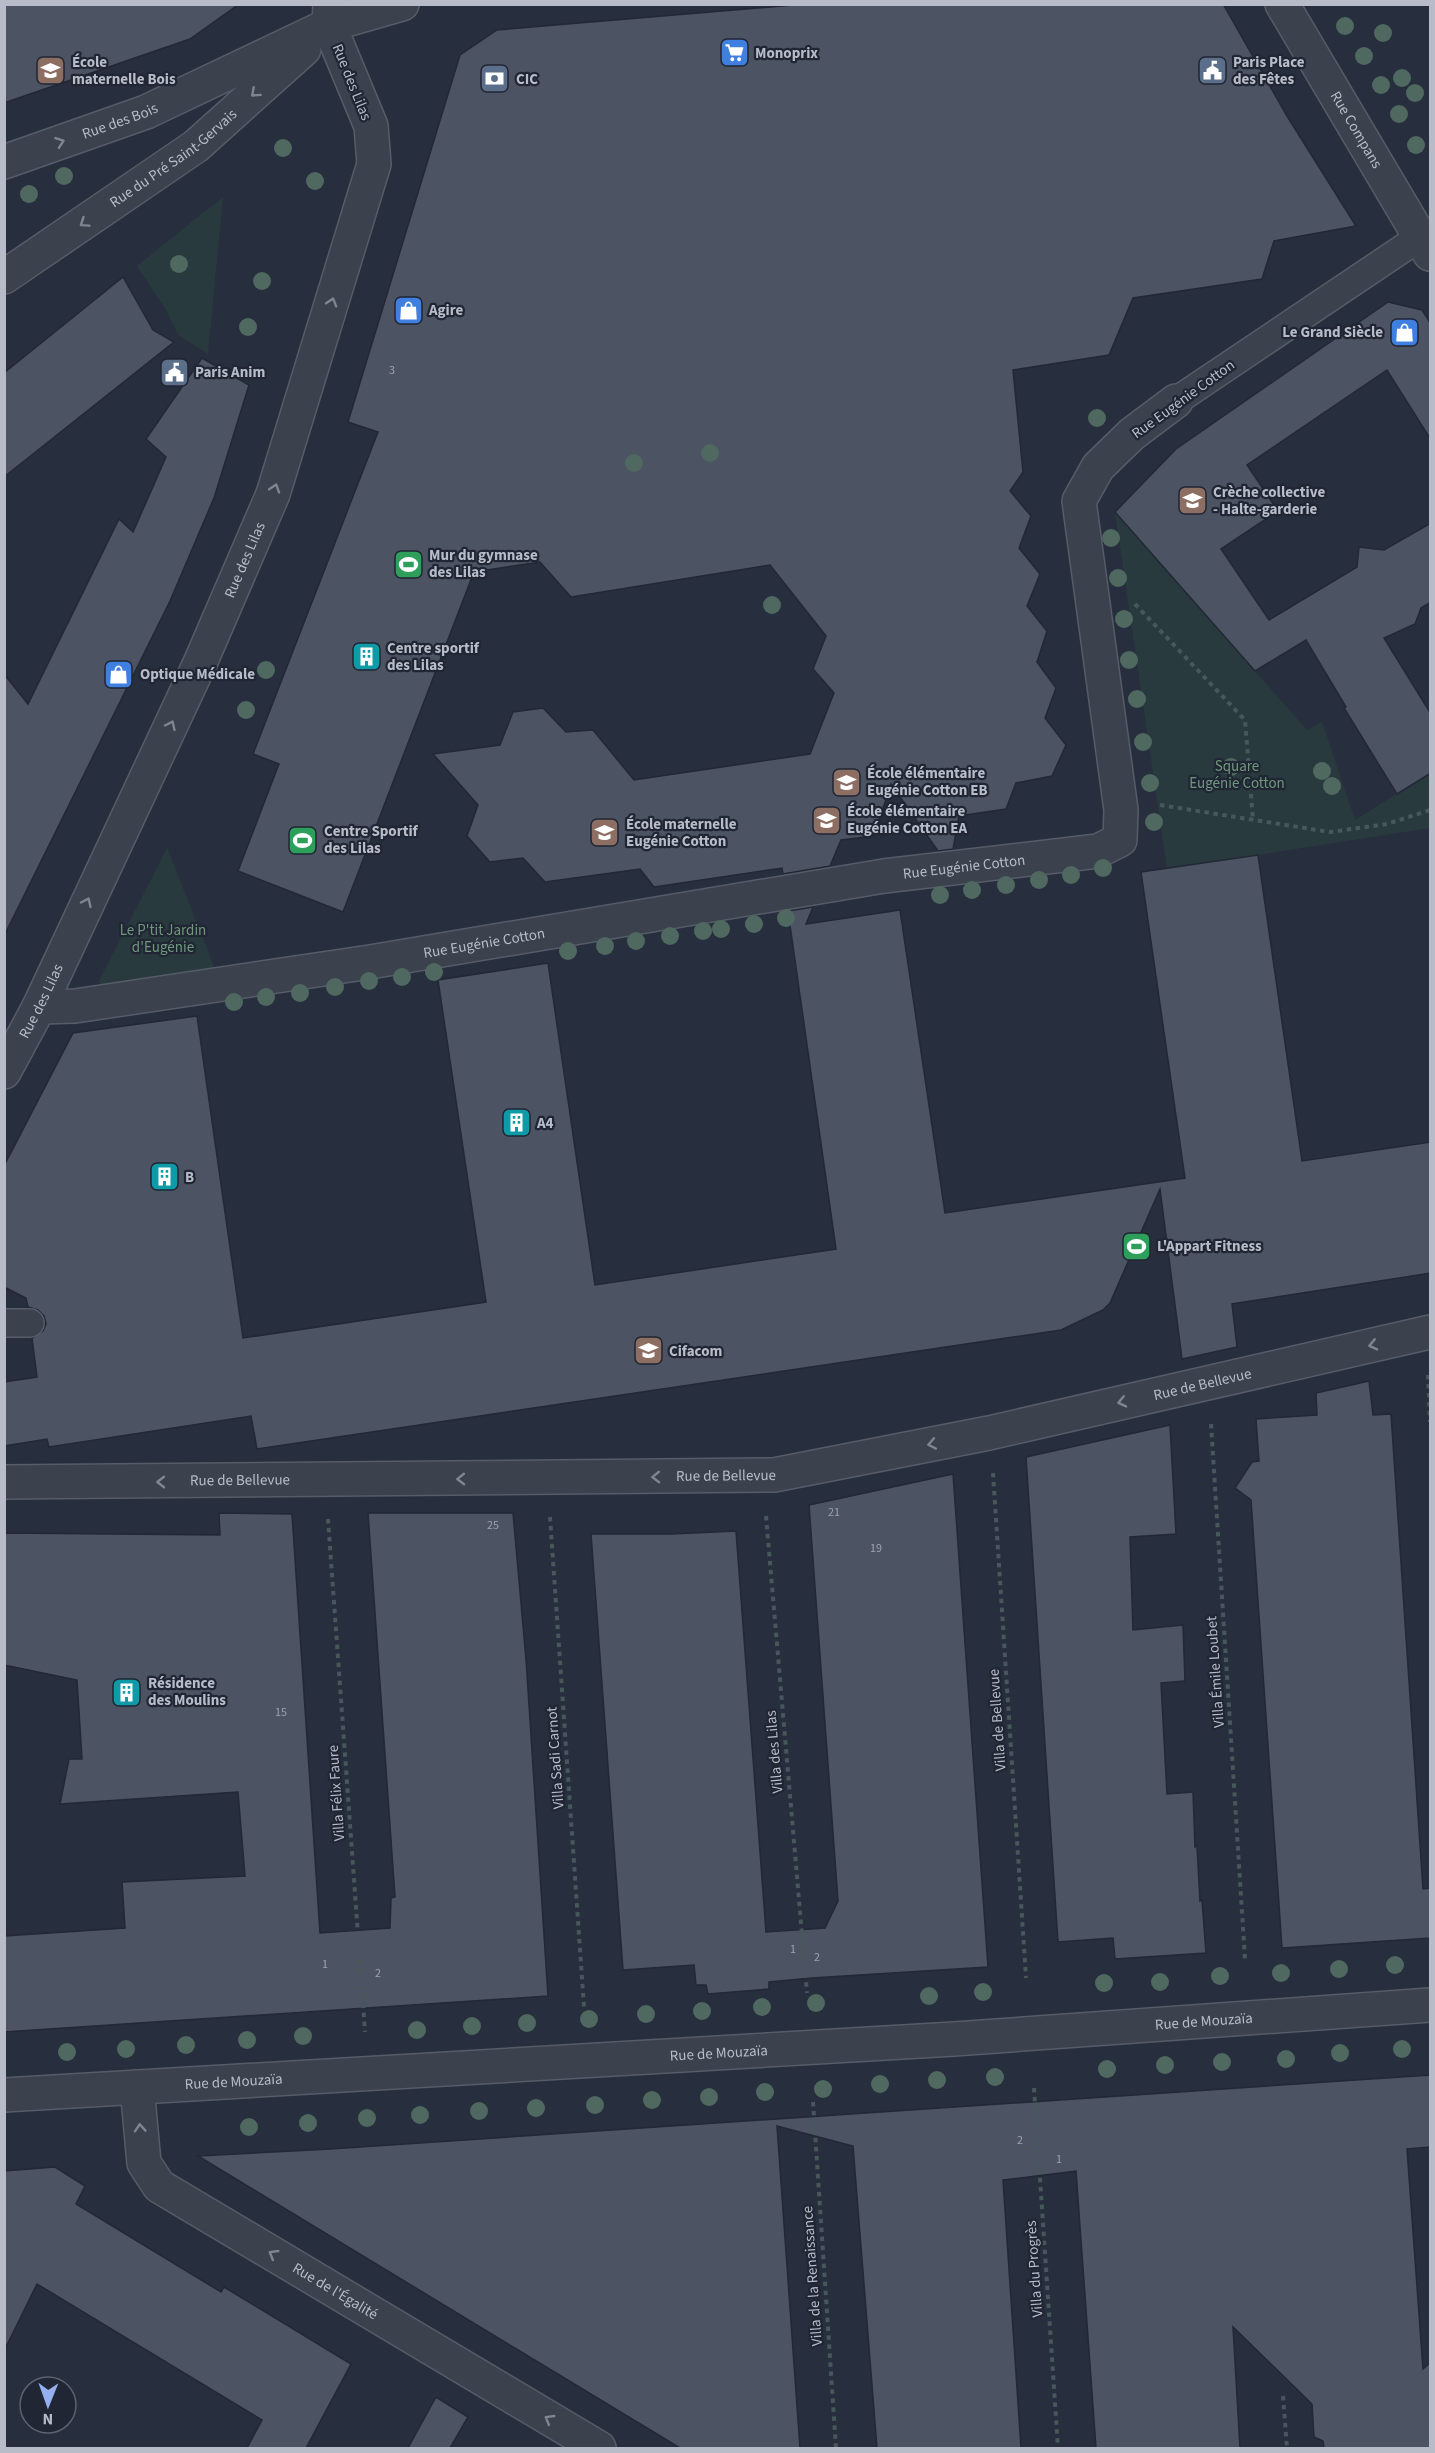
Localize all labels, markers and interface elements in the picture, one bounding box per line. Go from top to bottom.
supermarket icon: Monoprix [718,37,750,69]
street label: Rue des Lilas [327,41,376,124]
place label: Monoprix [755,43,818,64]
place label: École maternelle Bois [72,52,176,90]
place label: Paris Place des Fêtes [1233,52,1305,90]
school or university icon: École maternelle Bois [35,55,67,87]
public building icon: Paris Place des Fêtes [1196,55,1228,87]
bank icon: CIC [479,63,511,95]
place label: CIC [516,69,538,90]
one-way arrow [251,86,262,97]
street label: Rue Compans [1325,87,1387,172]
street label: Rue des Bois [79,98,162,145]
street label: Rue du Pré Saint-Gervais [106,104,242,213]
one-way arrow [54,137,65,150]
one-way arrow [79,216,90,227]
shop icon: Agire [392,294,424,326]
one-way arrow [325,297,337,308]
place label: Agire [428,300,464,321]
shop icon: Le Grand Siècle [1388,316,1420,348]
place label: Le Grand Siècle [1282,322,1383,343]
street label: Rue Eugénie Cotton [1127,355,1239,444]
public building icon: Paris Anim [158,356,190,388]
place label: Paris Anim [195,362,265,383]
house number: 3 [389,362,395,379]
place label: Crèche collective - Halte-garderie [1213,482,1325,520]
one-way arrow [267,483,280,494]
school or university icon: Crèche collective - Halte-garderie [1176,485,1208,517]
street label: Rue des Lilas [219,519,271,601]
place label: Mur du gymnase des Lilas [429,545,538,583]
sports icon: Mur du gymnase des Lilas [392,548,424,580]
place label: Centre sportif des Lilas [387,638,480,676]
building icon: Centre sportif des Lilas [350,641,382,673]
shop icon: Optique Médicale [103,658,135,690]
place label: Optique Médicale [140,664,255,685]
one-way arrow [163,721,175,732]
park label: Square Eugénie Cotton [1189,756,1285,794]
place label: École élémentaire Eugénie Cotton EB [867,763,988,801]
school or university icon: École élémentaire Eugénie Cotton EB [830,766,862,798]
place label: École élémentaire Eugénie Cotton EA [847,801,967,839]
school or university icon: École élémentaire Eugénie Cotton EA [810,804,842,836]
place label: École maternelle Eugénie Cotton [626,814,737,852]
school or university icon: École maternelle Eugénie Cotton [589,817,621,849]
place label: Centre Sportif des Lilas [324,821,419,859]
sports icon: Centre Sportif des Lilas [287,824,319,856]
street label: Rue Eugénie Cotton [902,850,1026,885]
one-way arrow [80,897,92,908]
park label: Le P'tit Jardin d'Eugénie [120,920,206,958]
street label: Rue Eugénie Cotton [422,923,547,964]
street label: Rue des Lilas [14,961,69,1042]
building icon: A4 [500,1107,532,1139]
place label: A4 [536,1113,554,1134]
building icon: B [148,1161,180,1193]
place label: B [185,1167,194,1188]
sports icon: L'Appart Fitness [1120,1230,1152,1262]
place label: L'Appart Fitness [1157,1236,1262,1257]
school or university icon: Cifacom [632,1335,664,1367]
one-way arrow [1369,1338,1379,1351]
place label: Cifacom [669,1341,722,1362]
street label: Rue de Bellevue [1151,1363,1254,1406]
one-way arrow [1117,1395,1127,1408]
one-way arrow [927,1437,937,1450]
street label: Rue de Bellevue [676,1465,776,1487]
street label: Rue de Bellevue [190,1469,290,1491]
one-way arrow [651,1471,660,1483]
one-way arrow [456,1473,465,1485]
one-way arrow [156,1476,165,1488]
house number: 21 [828,1504,840,1521]
house number: 25 [487,1517,499,1534]
house number: 19 [870,1540,882,1557]
street label: Villa Émile Loubet [1201,1615,1230,1729]
street label: Villa de Bellevue [983,1668,1012,1772]
place label: Résidence des Moulins [148,1673,226,1711]
building icon: Résidence des Moulins [111,1676,143,1708]
house number: 15 [275,1704,287,1721]
street label: Villa Sadi Carnot [541,1706,570,1810]
street label: Villa des Lilas [760,1710,789,1794]
street label: Villa Félix Faure [323,1744,350,1842]
house number: 1 [790,1941,796,1958]
house number: 2 [814,1949,820,1966]
house number: 1 [322,1956,328,1973]
house number: 2 [375,1965,381,1982]
street label: Rue de Mouzaïa [1154,2008,1253,2036]
street label: Rue de Mouzaïa [669,2040,768,2067]
street label: Rue de Mouzaïa [184,2069,283,2095]
one-way arrow [134,2124,147,2133]
house number: 2 [1017,2132,1023,2149]
house number: 1 [1056,2151,1062,2168]
street label: Villa de la Renaissance [797,2205,828,2347]
street label: Villa du Progrès [1021,2220,1048,2318]
one-way arrow [269,2250,279,2261]
street label: Rue de l'Égalité [288,2258,382,2325]
north arrow [18,2375,78,2435]
text: N [42,2408,53,2430]
one-way arrow [545,2414,555,2426]

